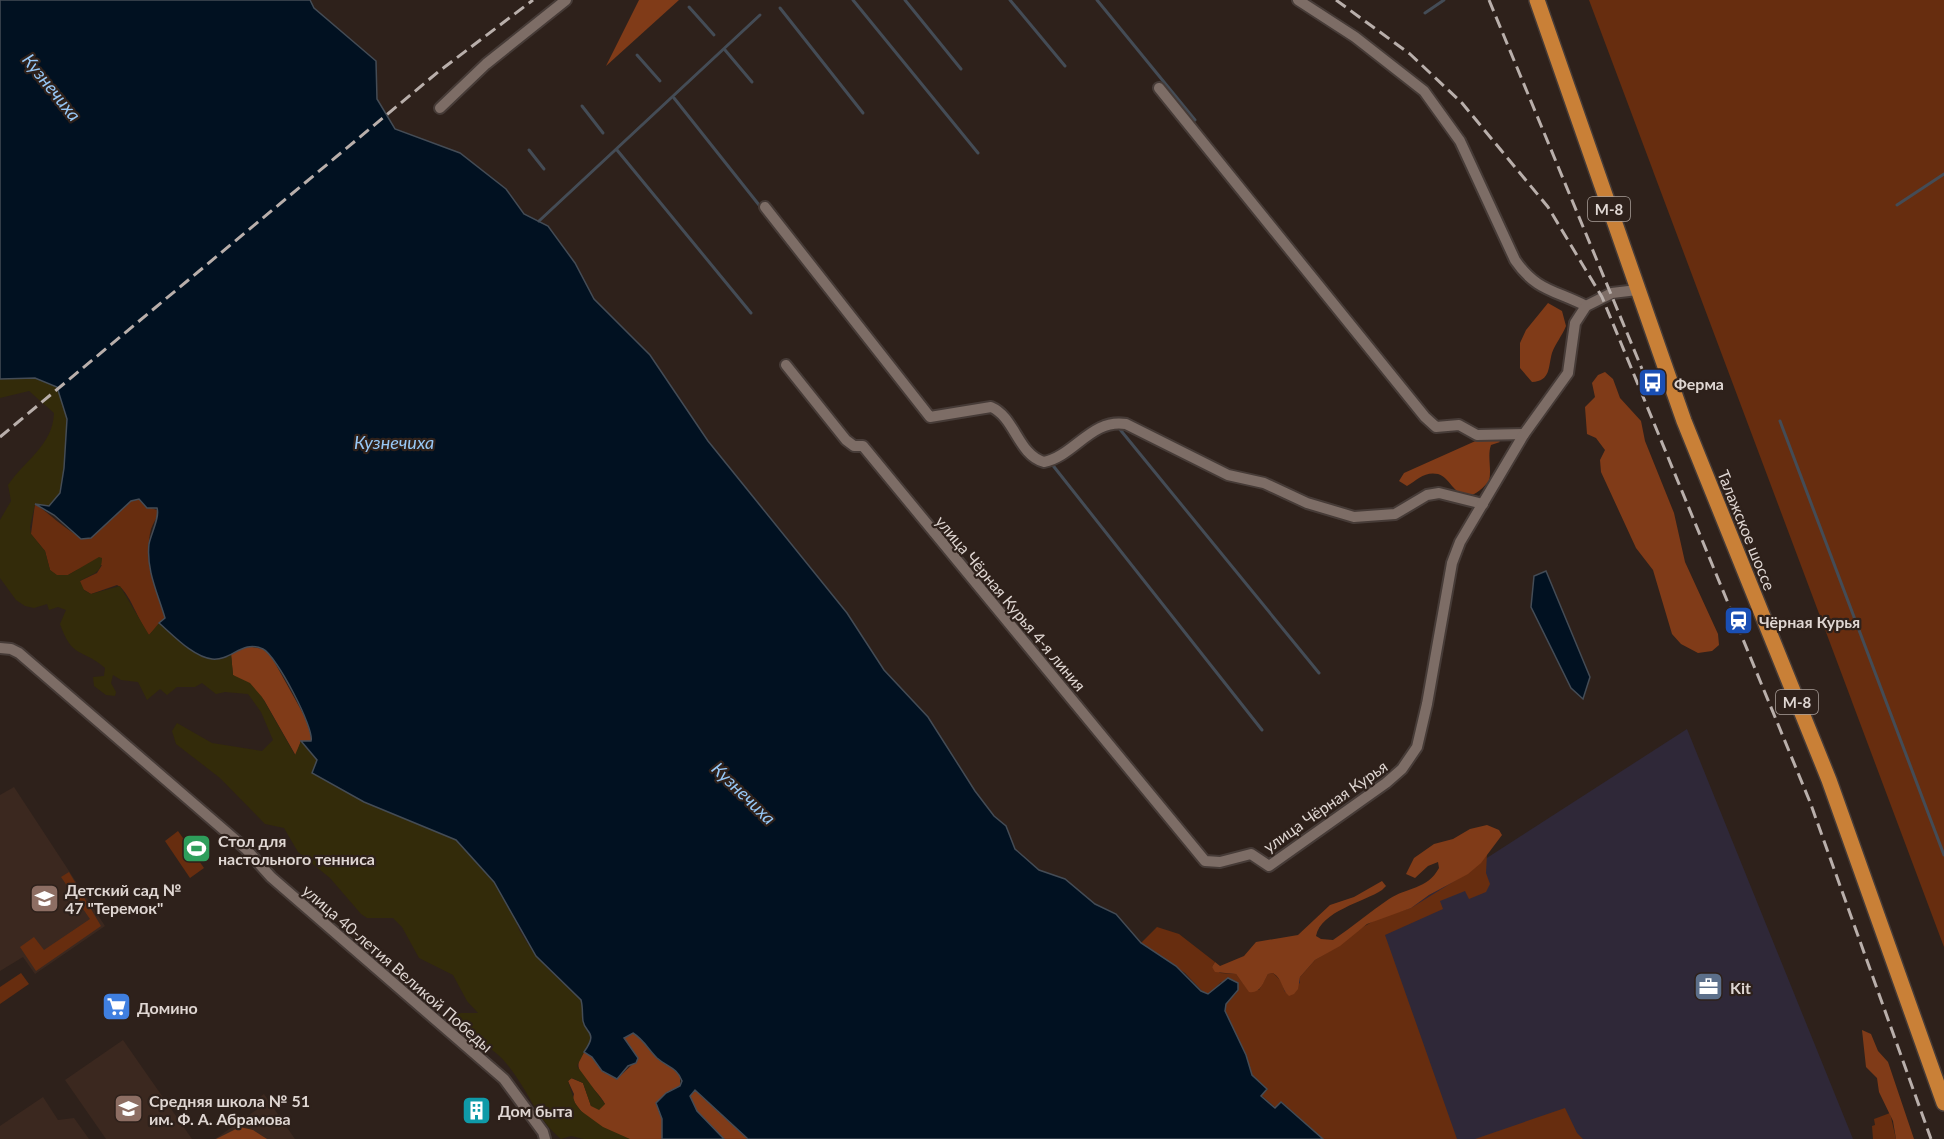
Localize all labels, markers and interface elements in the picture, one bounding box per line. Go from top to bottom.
water label: Кузнечиха [18,49,86,125]
road number: М-8 [1588,197,1630,221]
bus stop icon: Ферма [1637,367,1669,399]
place label: Ферма [1674,374,1724,393]
water label: Кузнечиха [354,431,434,453]
street label: Талажское шоссе [1714,467,1780,593]
street label: улица Чёрная Курья 4-я линия [932,511,1090,695]
station icon: Чёрная Курья [1722,605,1754,637]
place label: Чёрная Курья [1759,612,1860,631]
road number: М-8 [1776,690,1818,714]
street label: улица Чёрная Курья [1259,756,1391,856]
water label: Кузнечиха [707,757,781,829]
place label: Стол для настольного тенниса [218,831,375,868]
sports icon: Стол для настольного тенниса [181,833,213,865]
place label: Детский сад № 47 "Теремок" [65,880,182,917]
street label: улица 40-летия Великой Победы [299,880,497,1056]
school or university icon: Детский сад № 47 "Теремок" [28,882,60,914]
office icon: Kit [1693,971,1725,1003]
place label: Kit [1730,978,1751,997]
supermarket icon: Домино [100,991,132,1023]
place label: Домино [137,998,198,1017]
place label: Средняя школа № 51 им. Ф. А. Абрамова [149,1091,310,1128]
school or university icon: Средняя школа № 51 им. Ф. А. Абрамова [112,1093,144,1125]
building icon: Дом быта [461,1094,493,1126]
place label: Дом быта [498,1101,573,1120]

